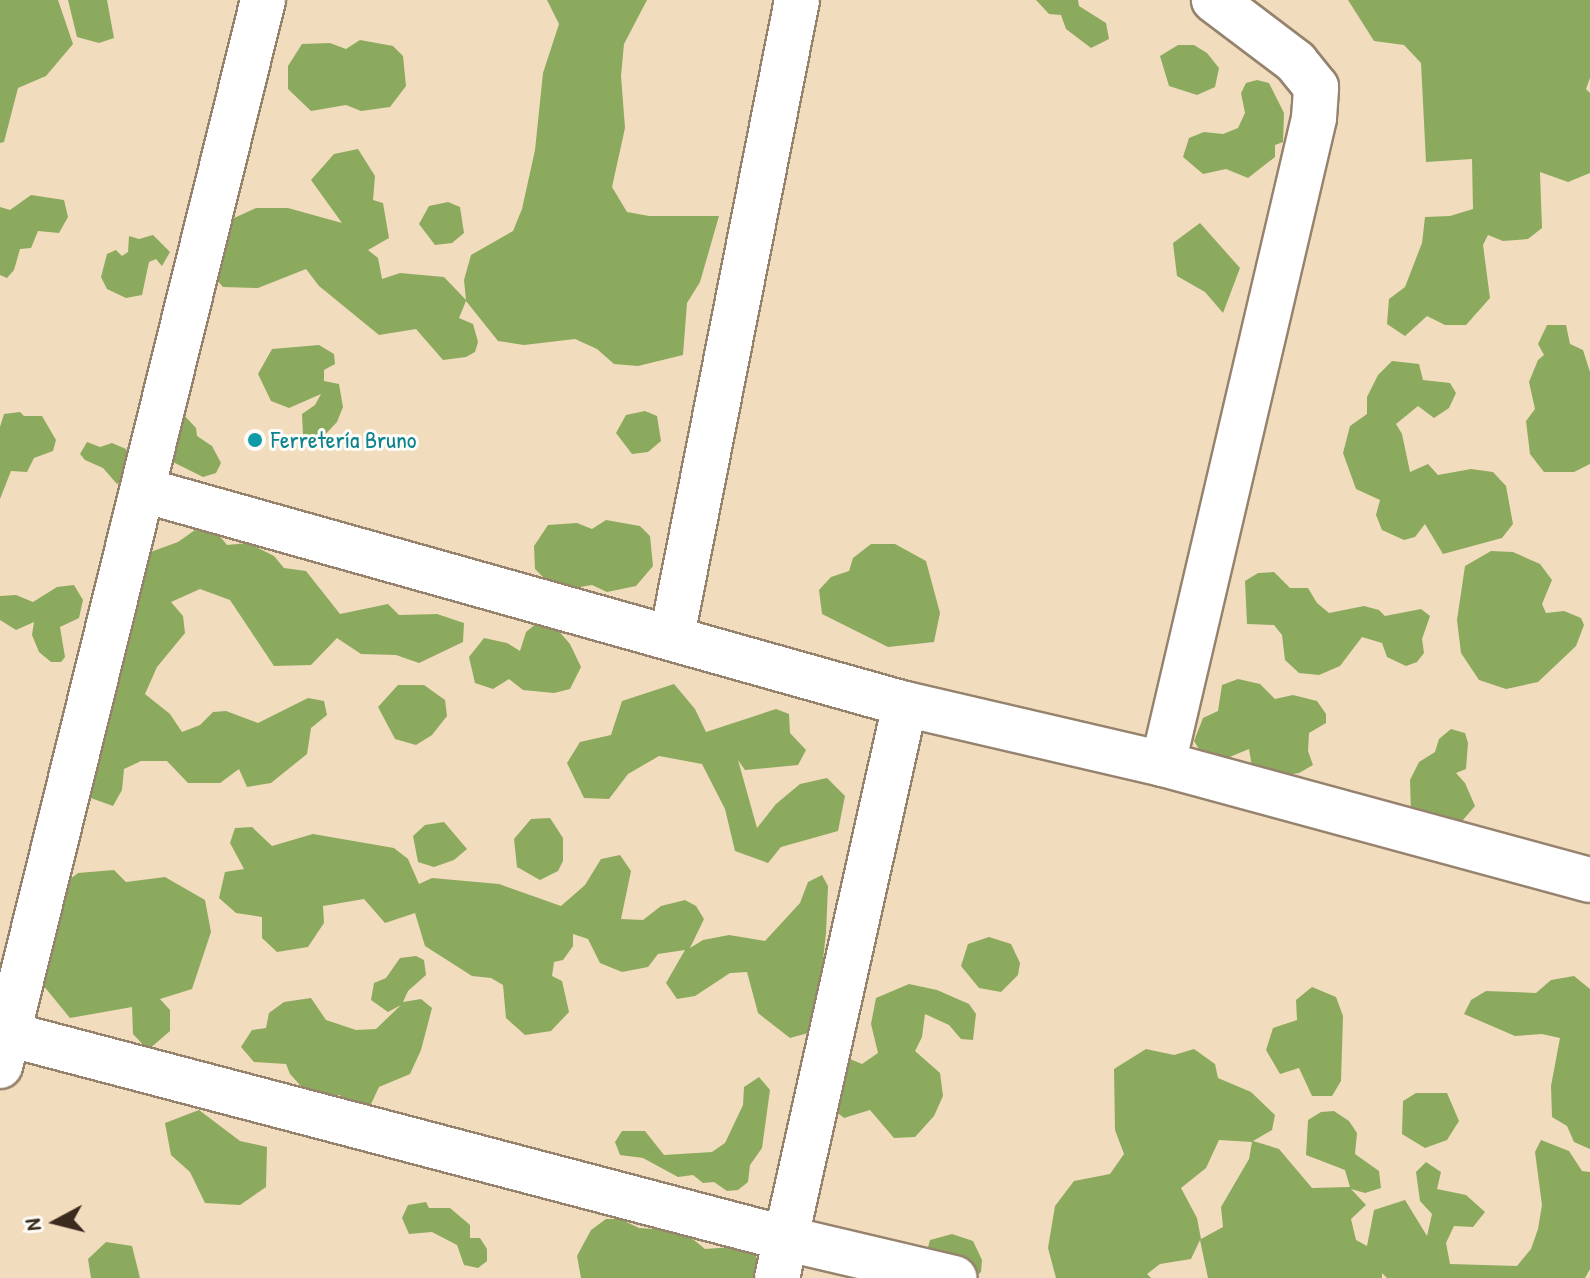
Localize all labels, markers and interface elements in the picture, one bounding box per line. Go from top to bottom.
place label: Ferretería Bruno [271,426,416,454]
marker: Ferretería Bruno [246,431,264,449]
north arrow [16,1182,96,1262]
text: N [17,1217,48,1233]

